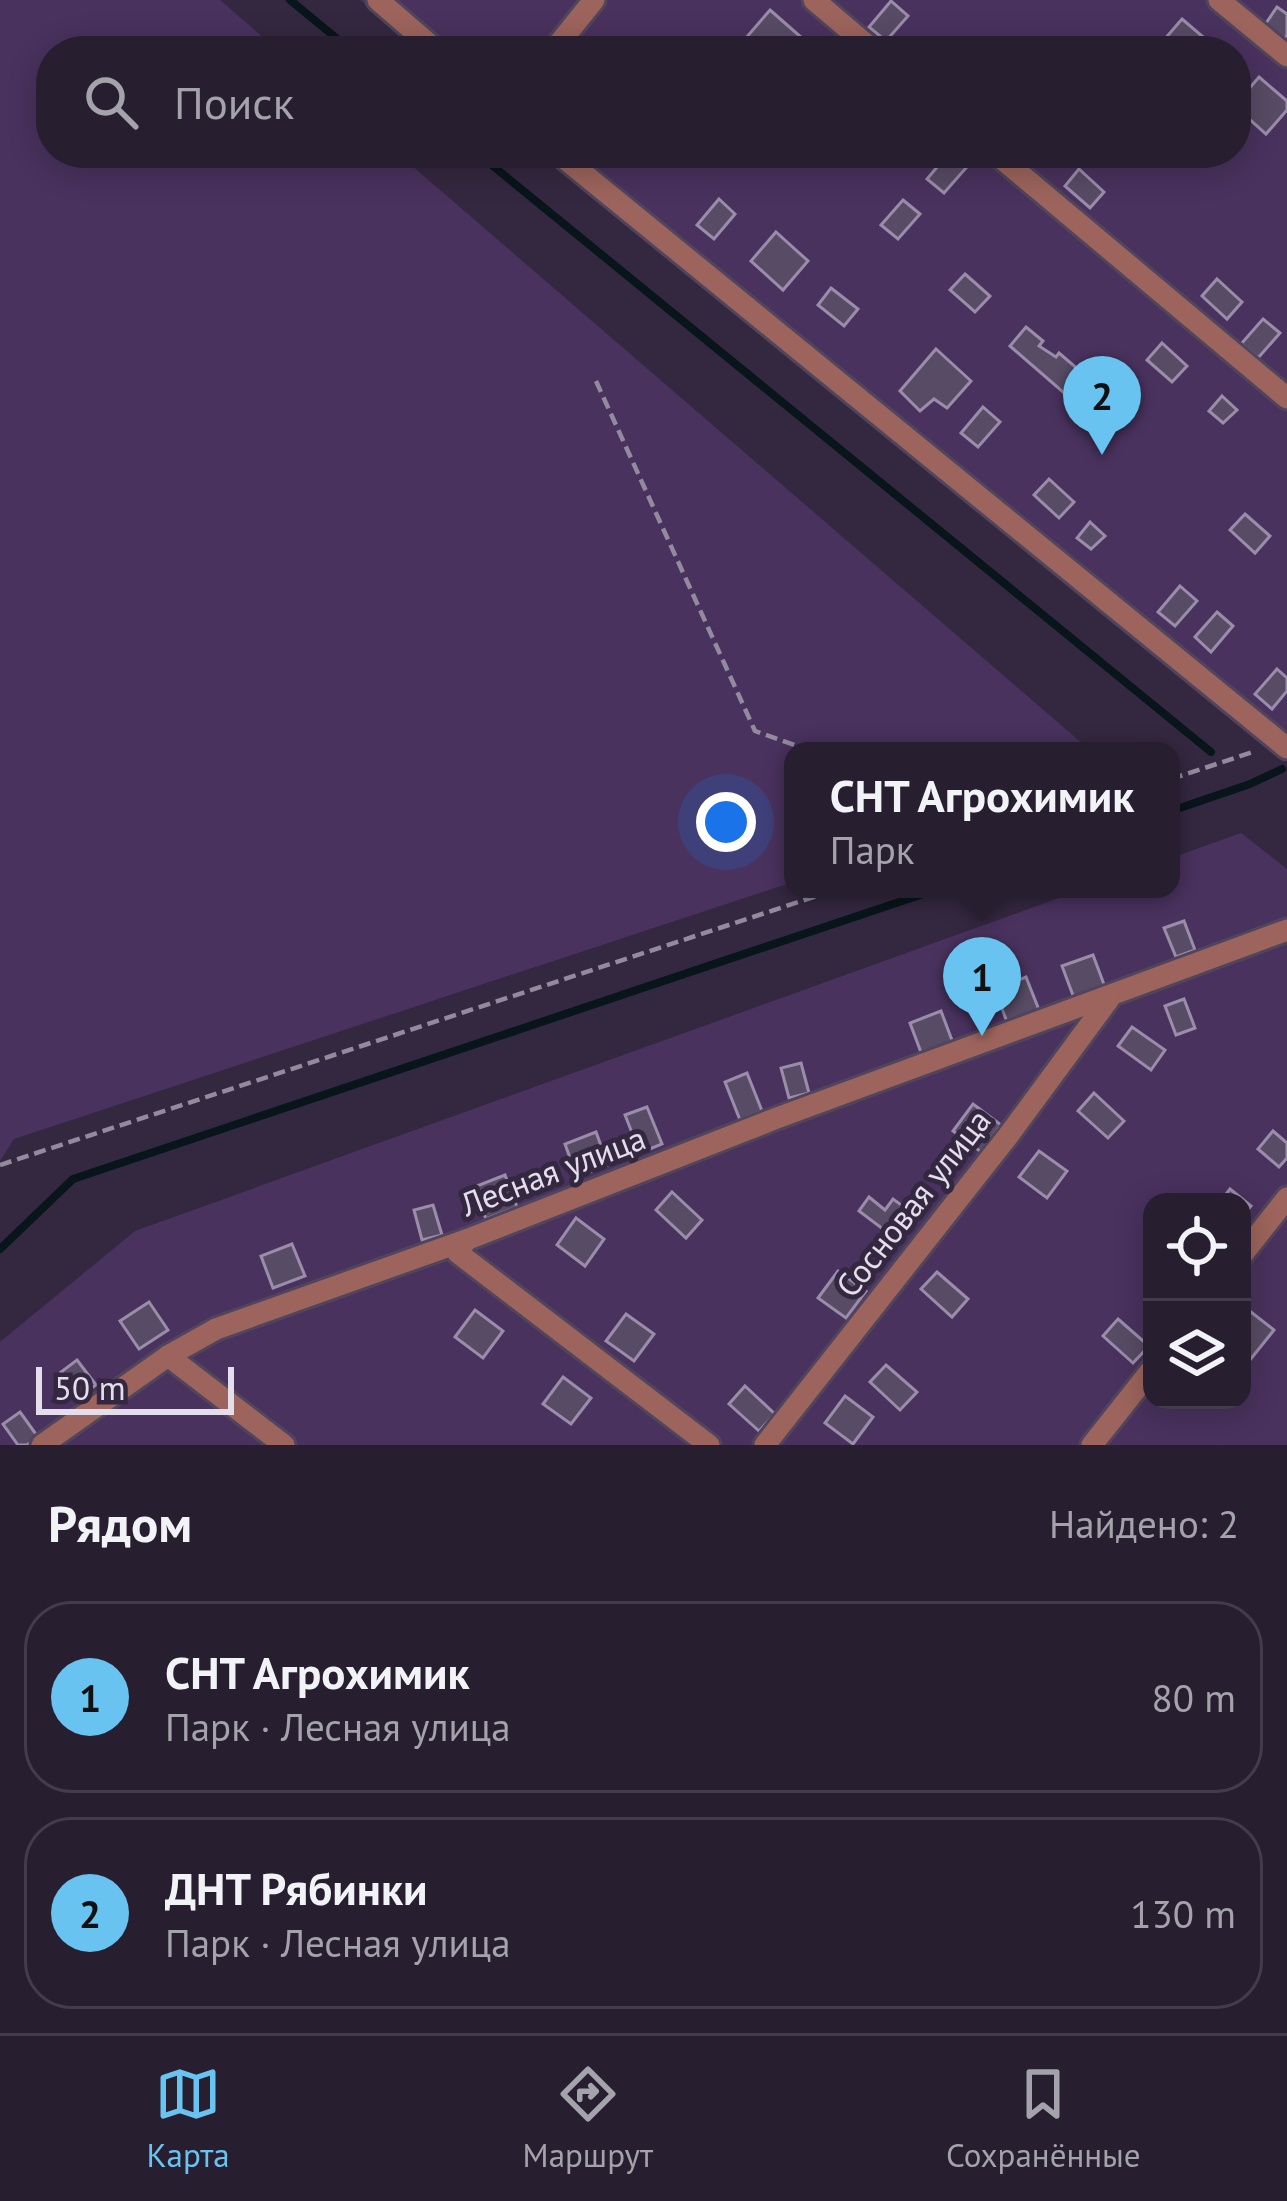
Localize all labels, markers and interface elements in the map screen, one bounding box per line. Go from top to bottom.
search box [36,36,1251,168]
icon: search [78,69,144,135]
text: Поиск [174,73,294,131]
pin: 2 [1063,356,1141,455]
popup [784,742,1180,898]
text: СНТ Агрохимик [830,766,1134,824]
your location [696,792,756,852]
text: Парк [830,824,915,875]
pin: 1 [943,937,1021,1036]
street label: Сосновая улица [826,1100,999,1305]
street label: Лесная улица [453,1116,651,1226]
map controls [1143,1193,1251,1409]
button: locate [1143,1193,1251,1301]
button: layers [1143,1301,1251,1409]
scale bar [36,1361,234,1414]
text: 50 m [54,1366,126,1409]
text: Рядом [48,1490,192,1556]
text: Найдено: 2 [1049,1498,1239,1549]
text: СНТ Агрохимик [165,1643,470,1701]
text: 1 [79,1672,101,1723]
text: 80 m [1151,1672,1236,1723]
text: Парк · Лесная улица [165,1701,511,1752]
text: ДНТ Рябинки [165,1859,428,1917]
text: 2 [79,1888,101,1939]
text: 130 m [1130,1888,1236,1939]
text: Парк · Лесная улица [165,1917,511,1968]
tab: Карта [146,2061,230,2176]
tab: Маршрут [523,2061,653,2176]
tab: Сохранённые [946,2061,1141,2176]

